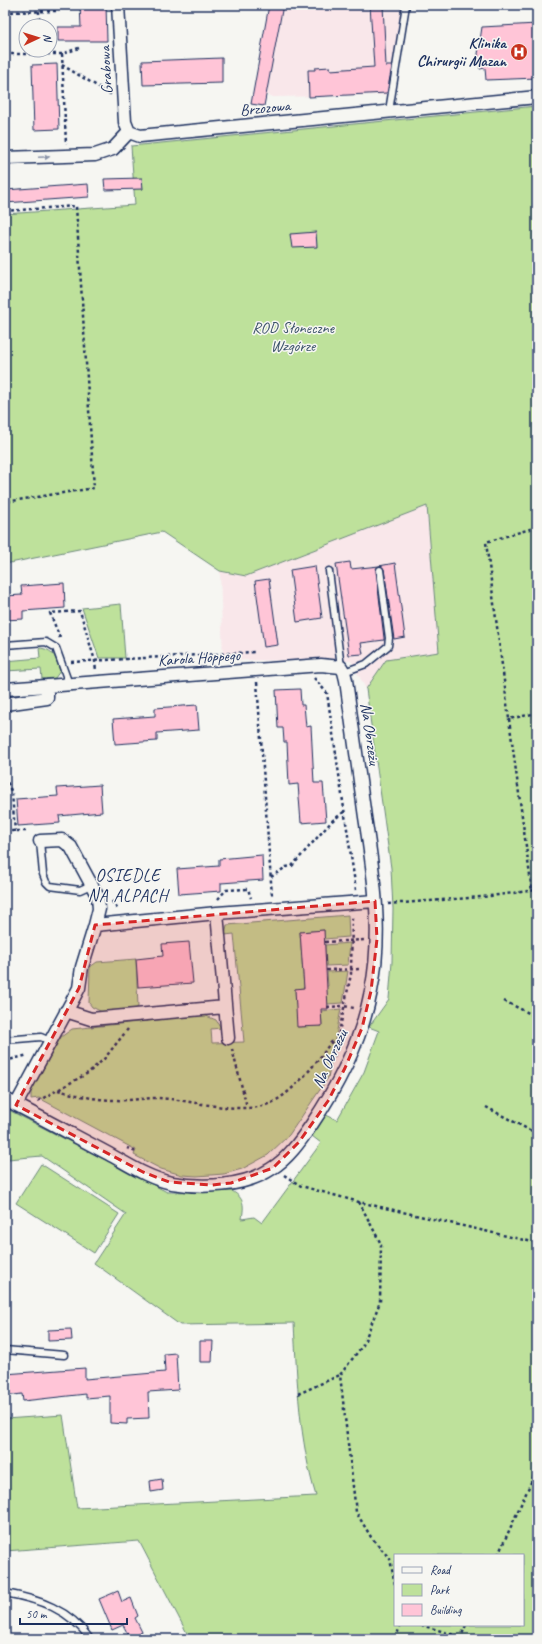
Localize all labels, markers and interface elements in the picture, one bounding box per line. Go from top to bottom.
north arrow [18,18,58,58]
text: N [41,33,55,43]
place label: Klinika Chirurgii Mazan [417,33,508,71]
hospital icon: Klinika Chirurgii Mazan [509,42,529,62]
street label: Grabowa [95,44,117,94]
street label: Brzozowa [239,95,292,121]
one-way arrow [38,153,50,160]
park label: ROD Słoneczne Wzgórze [252,318,336,356]
street label: Karola Hoppego [157,645,242,671]
street label: Na Obrzeżu [356,702,384,767]
district label: OSIEDLE NA ALPACH [88,865,171,906]
street label: Na Obrzeżu [308,1026,353,1091]
legend [394,1554,524,1626]
text: Road [430,1562,452,1578]
text: Park [430,1582,451,1598]
scale bar [20,1600,127,1626]
text: Building [430,1602,462,1618]
text: 50 m [26,1606,48,1622]

